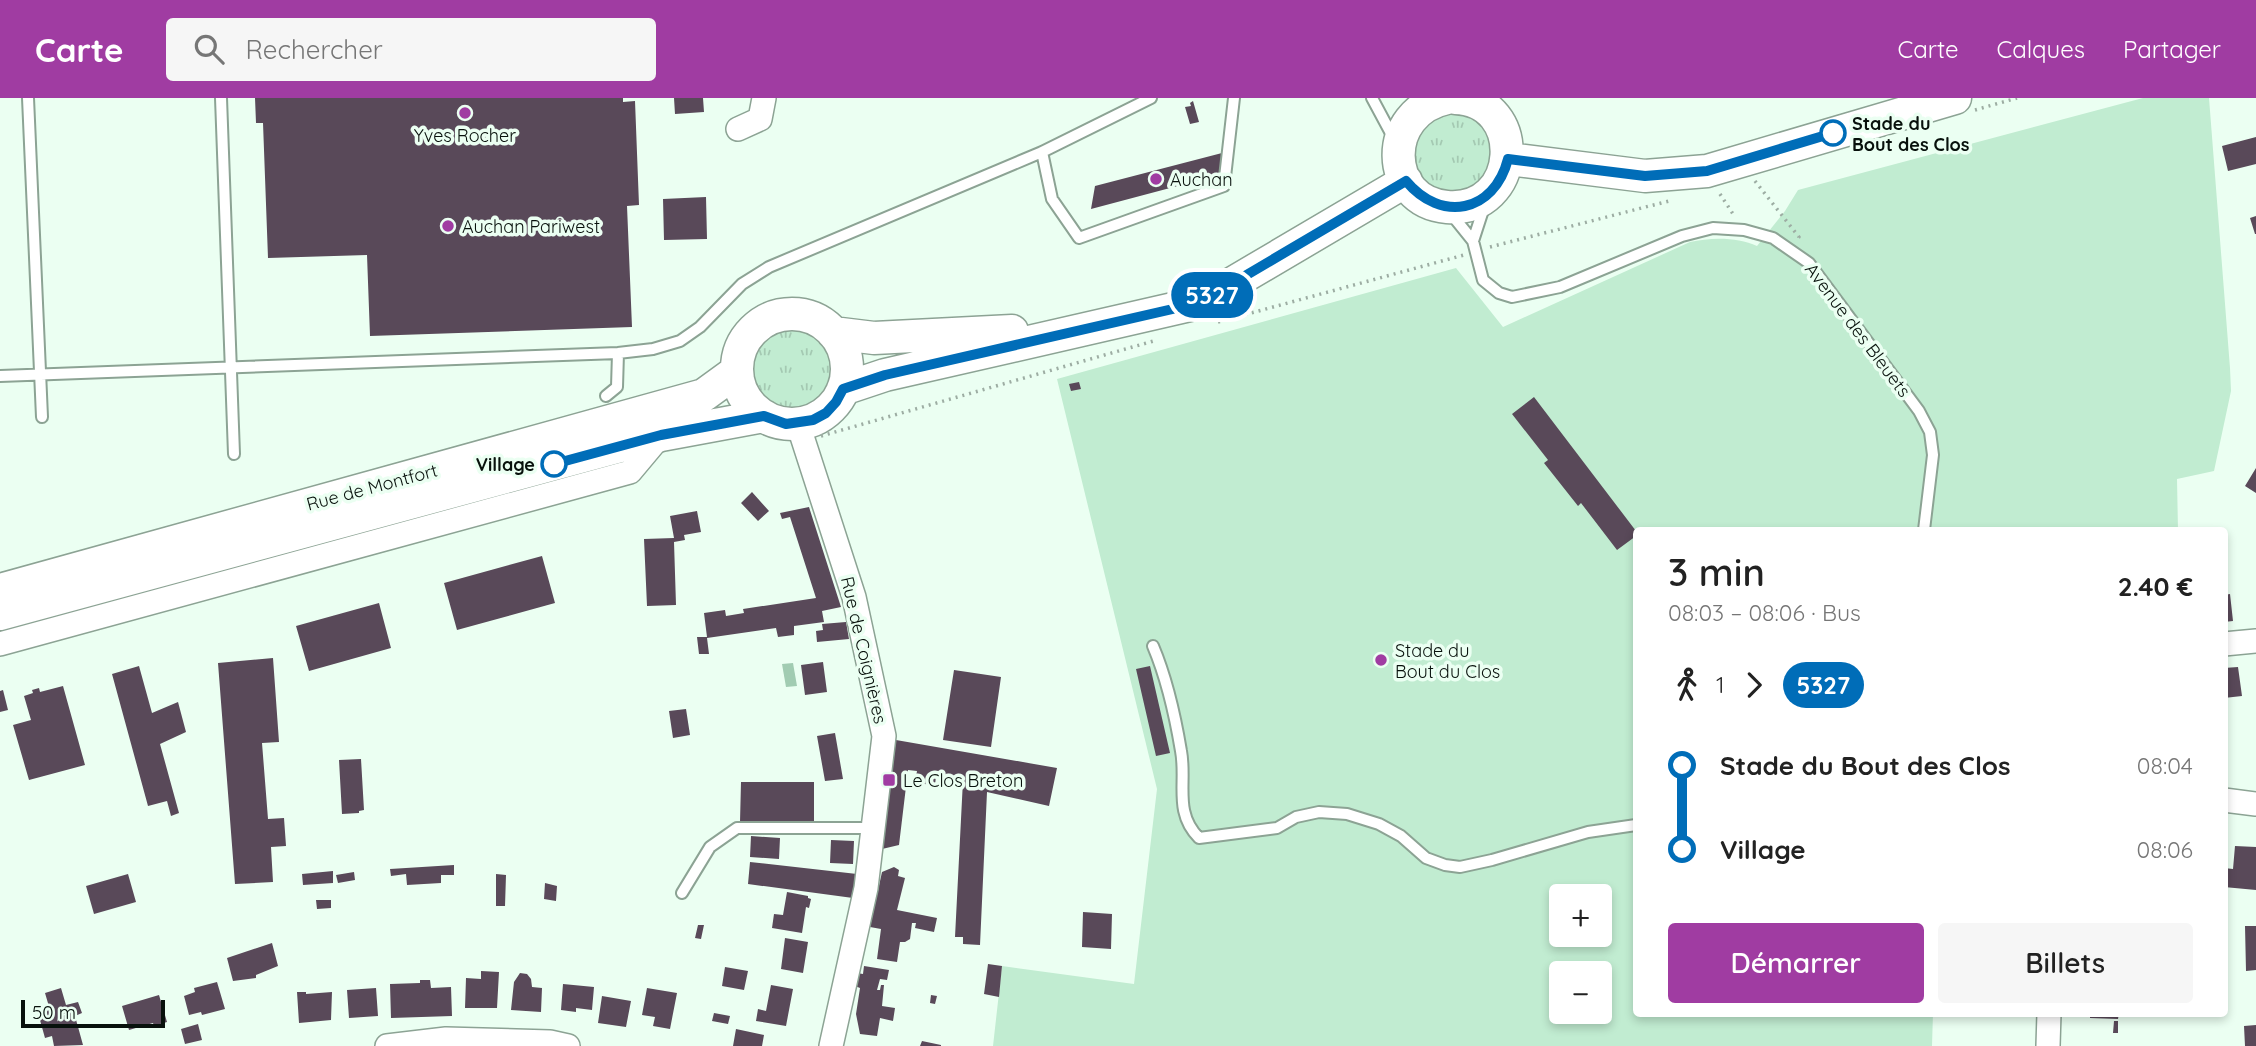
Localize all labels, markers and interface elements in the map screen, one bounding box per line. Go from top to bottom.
search box [166,18,656,81]
text: Carte [35,29,124,70]
icon: search [190,30,228,68]
text: Rechercher [246,33,383,66]
text: Carte [1897,34,1959,64]
text: Calques [1997,34,2085,64]
text: Partager [2123,34,2221,64]
marker: Yves Rocher [457,105,473,121]
place label: Stade du Bout des Clos [1852,112,1970,156]
marker: Stade du Bout des Clos [1820,120,1846,146]
place label: Yves Rocher [414,124,516,147]
place label: Auchan [1170,168,1233,191]
marker: Auchan [1148,171,1164,187]
place label: Auchan Pariwest [462,215,600,238]
marker: Auchan Pariwest [440,218,456,234]
street label: Avenue des Bleuets [1800,258,1916,402]
line badge: 5327 [1163,272,1261,318]
text: 5327 [1185,280,1239,310]
marker: Village [541,451,567,477]
place label: Village [476,453,535,476]
street label: Rue de Montfort [304,458,440,516]
text: 3 min [1668,548,1765,596]
text: 2.40 € [2118,570,2193,603]
street label: Rue de Coignières [836,574,892,726]
text: 08:03 – 08:06 · Bus [1668,598,1861,627]
place label: Stade du Bout du Clos [1395,639,1500,683]
marker: Stade du Bout du Clos [1373,652,1389,668]
icon: walk [1668,666,1706,704]
icon: forward [1735,666,1773,704]
text: 1 [1716,670,1725,699]
text: 5327 [1797,670,1850,700]
text: Stade du Bout des Clos [1720,749,2010,782]
text: 08:04 [2137,751,2193,780]
place label: Le Clos Breton [903,769,1023,792]
marker: Le Clos Breton [881,772,897,788]
text: Village [1720,833,1806,866]
text: 08:06 [2137,835,2193,864]
map controls [1549,884,1612,1024]
button: + [1549,884,1612,947]
button: Démarrer [1668,923,1924,1003]
button: Billets [1938,923,2193,1003]
button: − [1549,961,1612,1024]
scale bar [21,997,164,1029]
text: 50 m [32,1000,76,1024]

